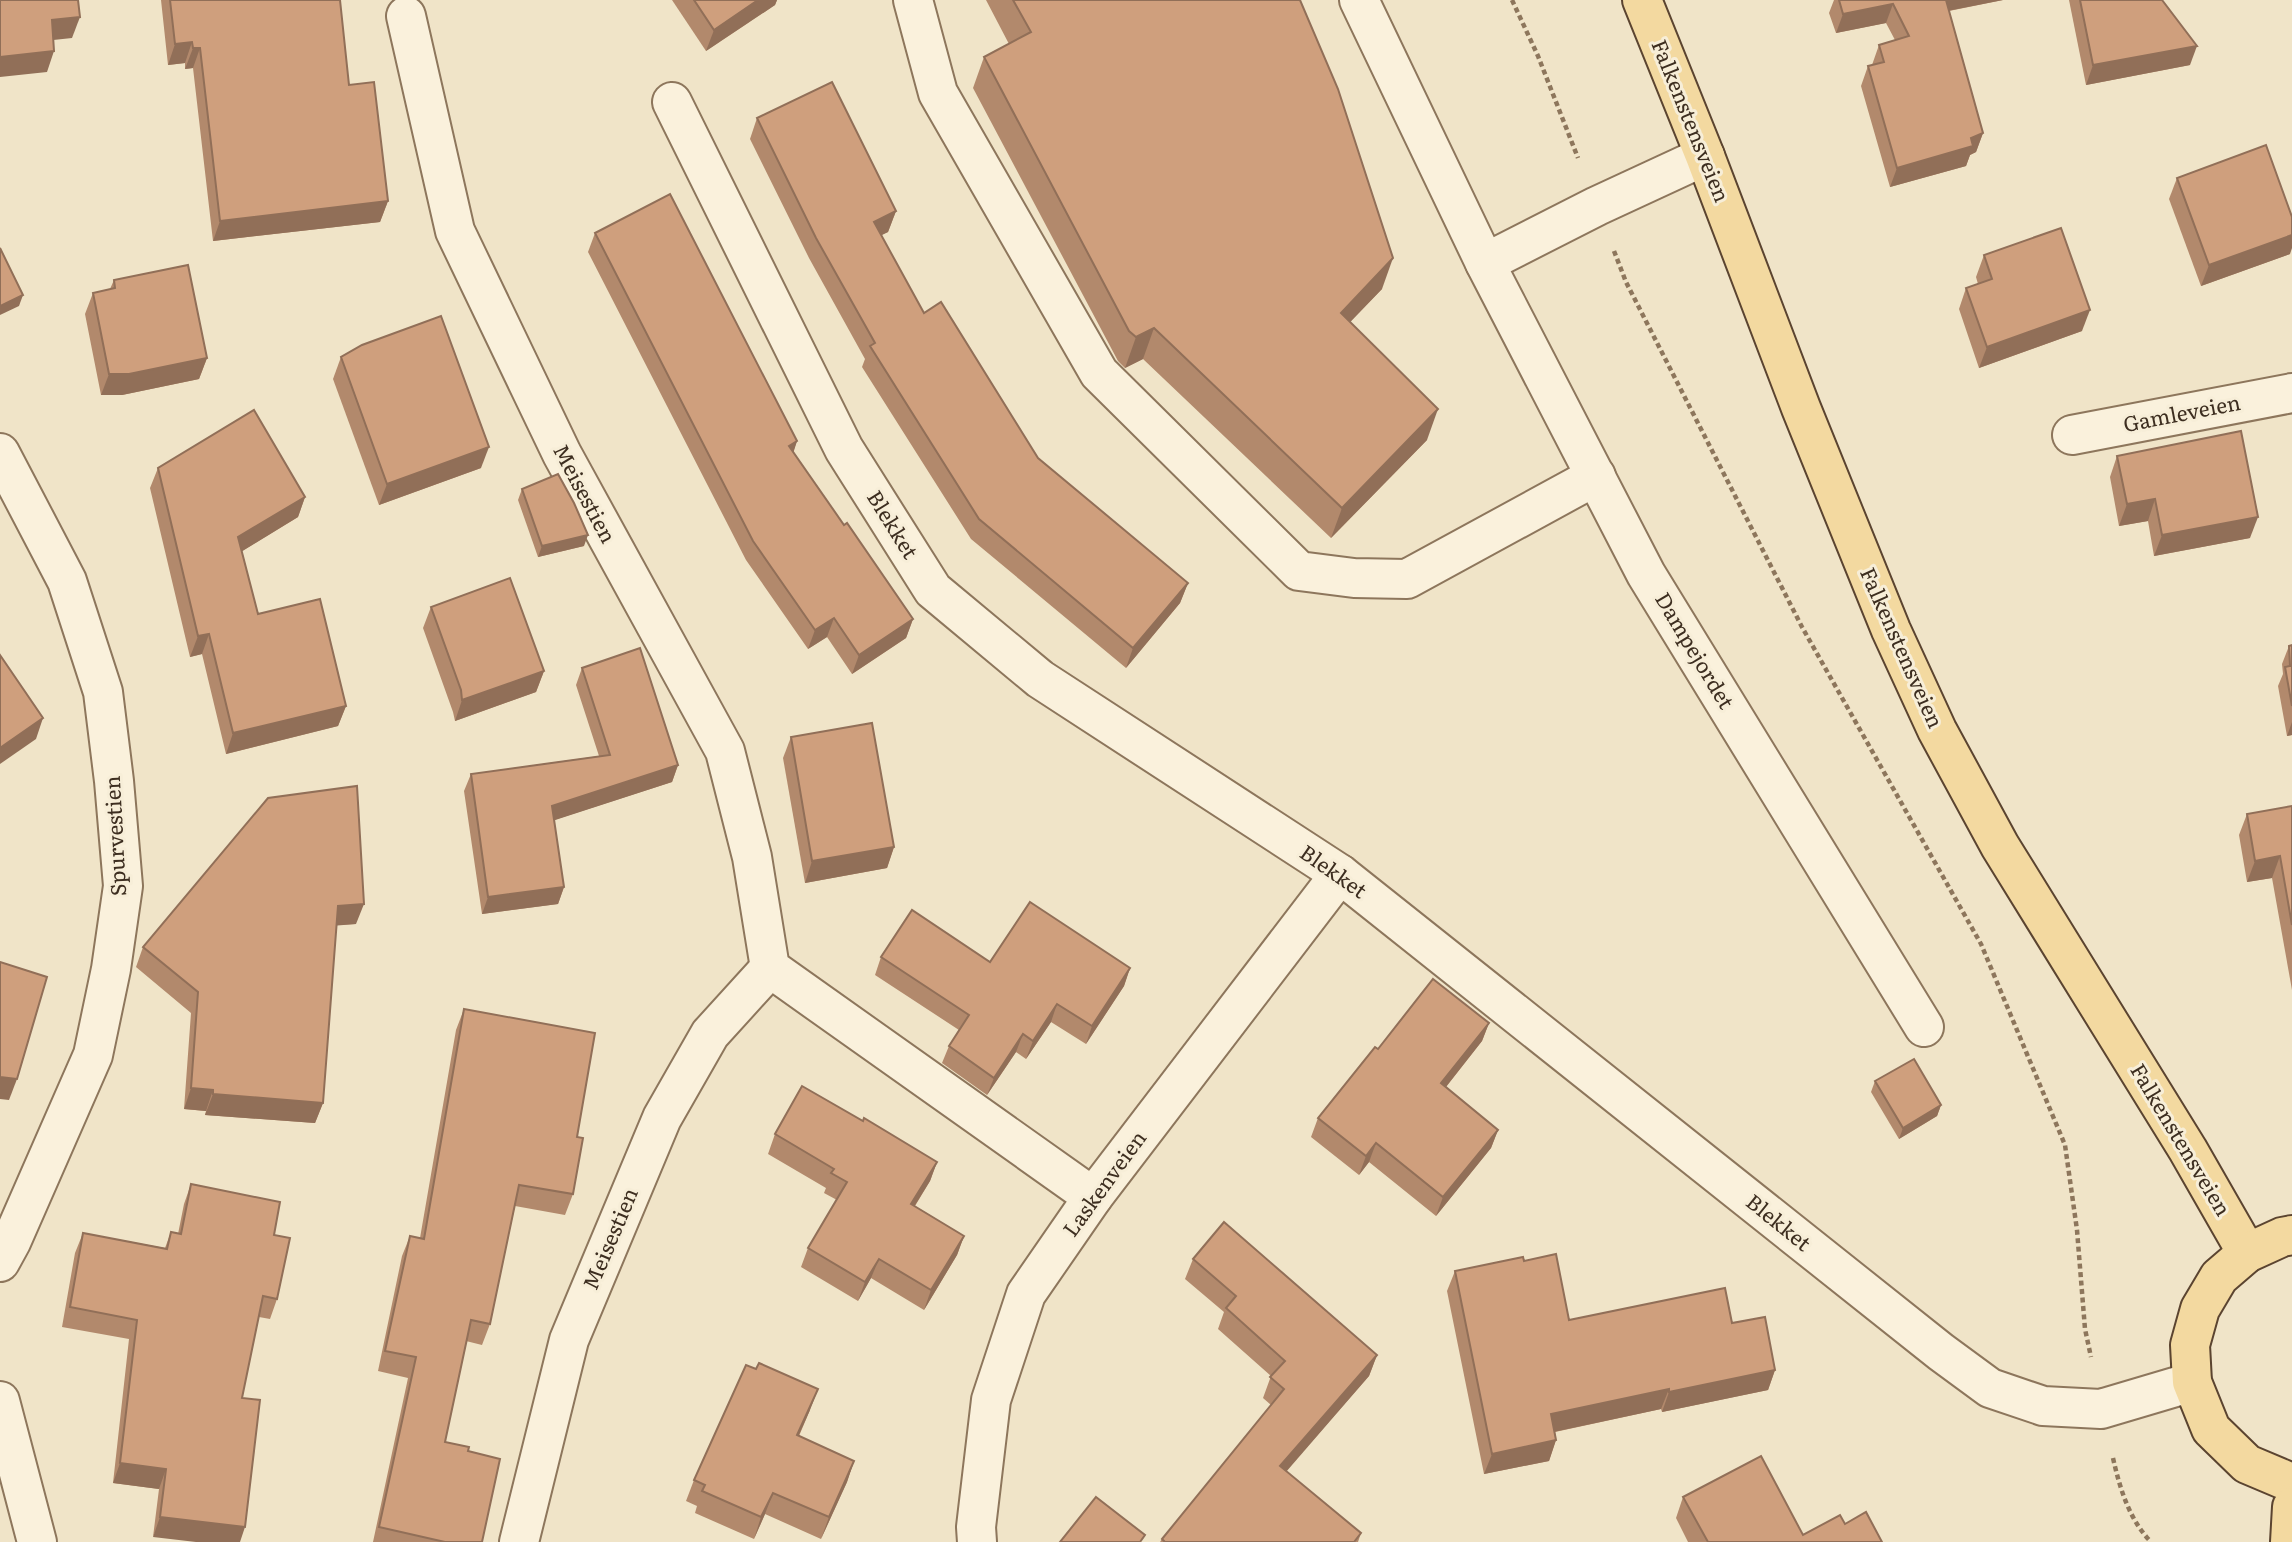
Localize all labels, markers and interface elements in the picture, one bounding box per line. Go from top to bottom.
street label: Falkenstensveien [1646,34,1739,206]
street label: Gamleveien [2120,385,2243,438]
street label: Meisestien [547,438,625,548]
street label: Blekket [861,483,928,564]
street label: Falkenstensveien [1854,562,1953,732]
street label: Dampejordet [1649,585,1743,714]
street label: Spurvestien [95,775,132,897]
street label: Blekket [1295,836,1375,905]
street label: Falkenstensveien [2124,1057,2240,1221]
street label: Laskenveien [1054,1123,1152,1242]
street label: Meisestien [573,1182,644,1294]
street label: Blekket [1740,1185,1819,1257]

